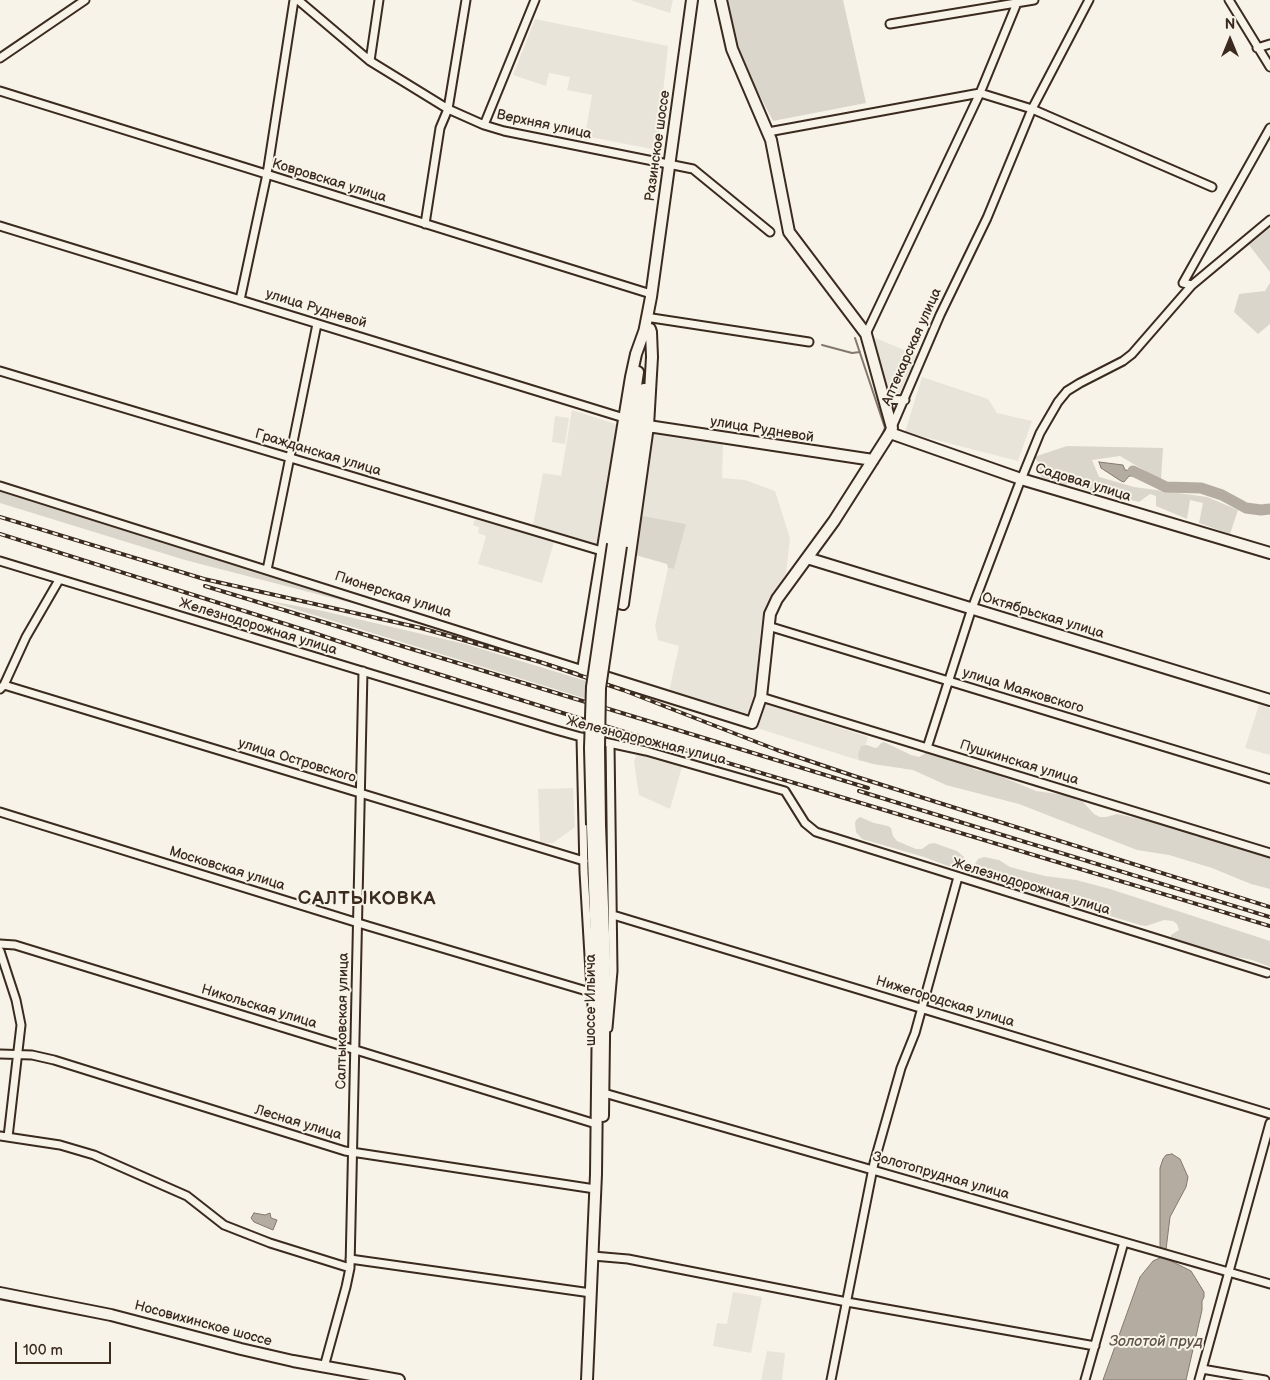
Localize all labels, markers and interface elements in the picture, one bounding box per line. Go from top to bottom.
north arrow [1205,15,1255,65]
text: N [1225,16,1235,33]
street label: Разинское шоссе [642,89,674,203]
street label: Верхняя улица [495,107,593,143]
street label: Ковровская улица [270,156,388,206]
street label: улица Рудневой [263,286,369,332]
street label: Аптекарская улица [879,286,945,408]
street label: улица Рудневой [709,414,815,446]
street label: Гражданская улица [253,426,383,480]
street label: Садовая улица [1033,460,1133,506]
street label: Пионерская улица [332,568,454,622]
street label: Октябрьская улица [980,589,1106,643]
street label: Железнодорожная улица [177,595,339,659]
street label: улица Маяковского [960,665,1086,717]
street label: Железнодорожная улица [564,713,728,769]
street label: улица Островского [236,735,358,787]
street label: Пушкинская улица [957,737,1081,789]
street label: Московская улица [167,843,287,895]
street label: Железнодорожная улица [950,855,1112,919]
district label: САЛТЫКОВКА [296,888,438,910]
street label: Салтыковская улица [333,952,353,1090]
street label: шоссе Ильича [583,954,599,1046]
street label: Нижегородская улица [874,973,1016,1031]
street label: Никольская улица [199,981,319,1033]
street label: Лесная улица [252,1102,344,1144]
street label: Золотопрудная улица [871,1148,1011,1204]
street label: Носовихинское шоссе [132,1298,274,1350]
scale bar [18,1332,114,1364]
water label: Золотой пруд [1109,1333,1203,1351]
text: 100 m [23,1341,63,1360]

